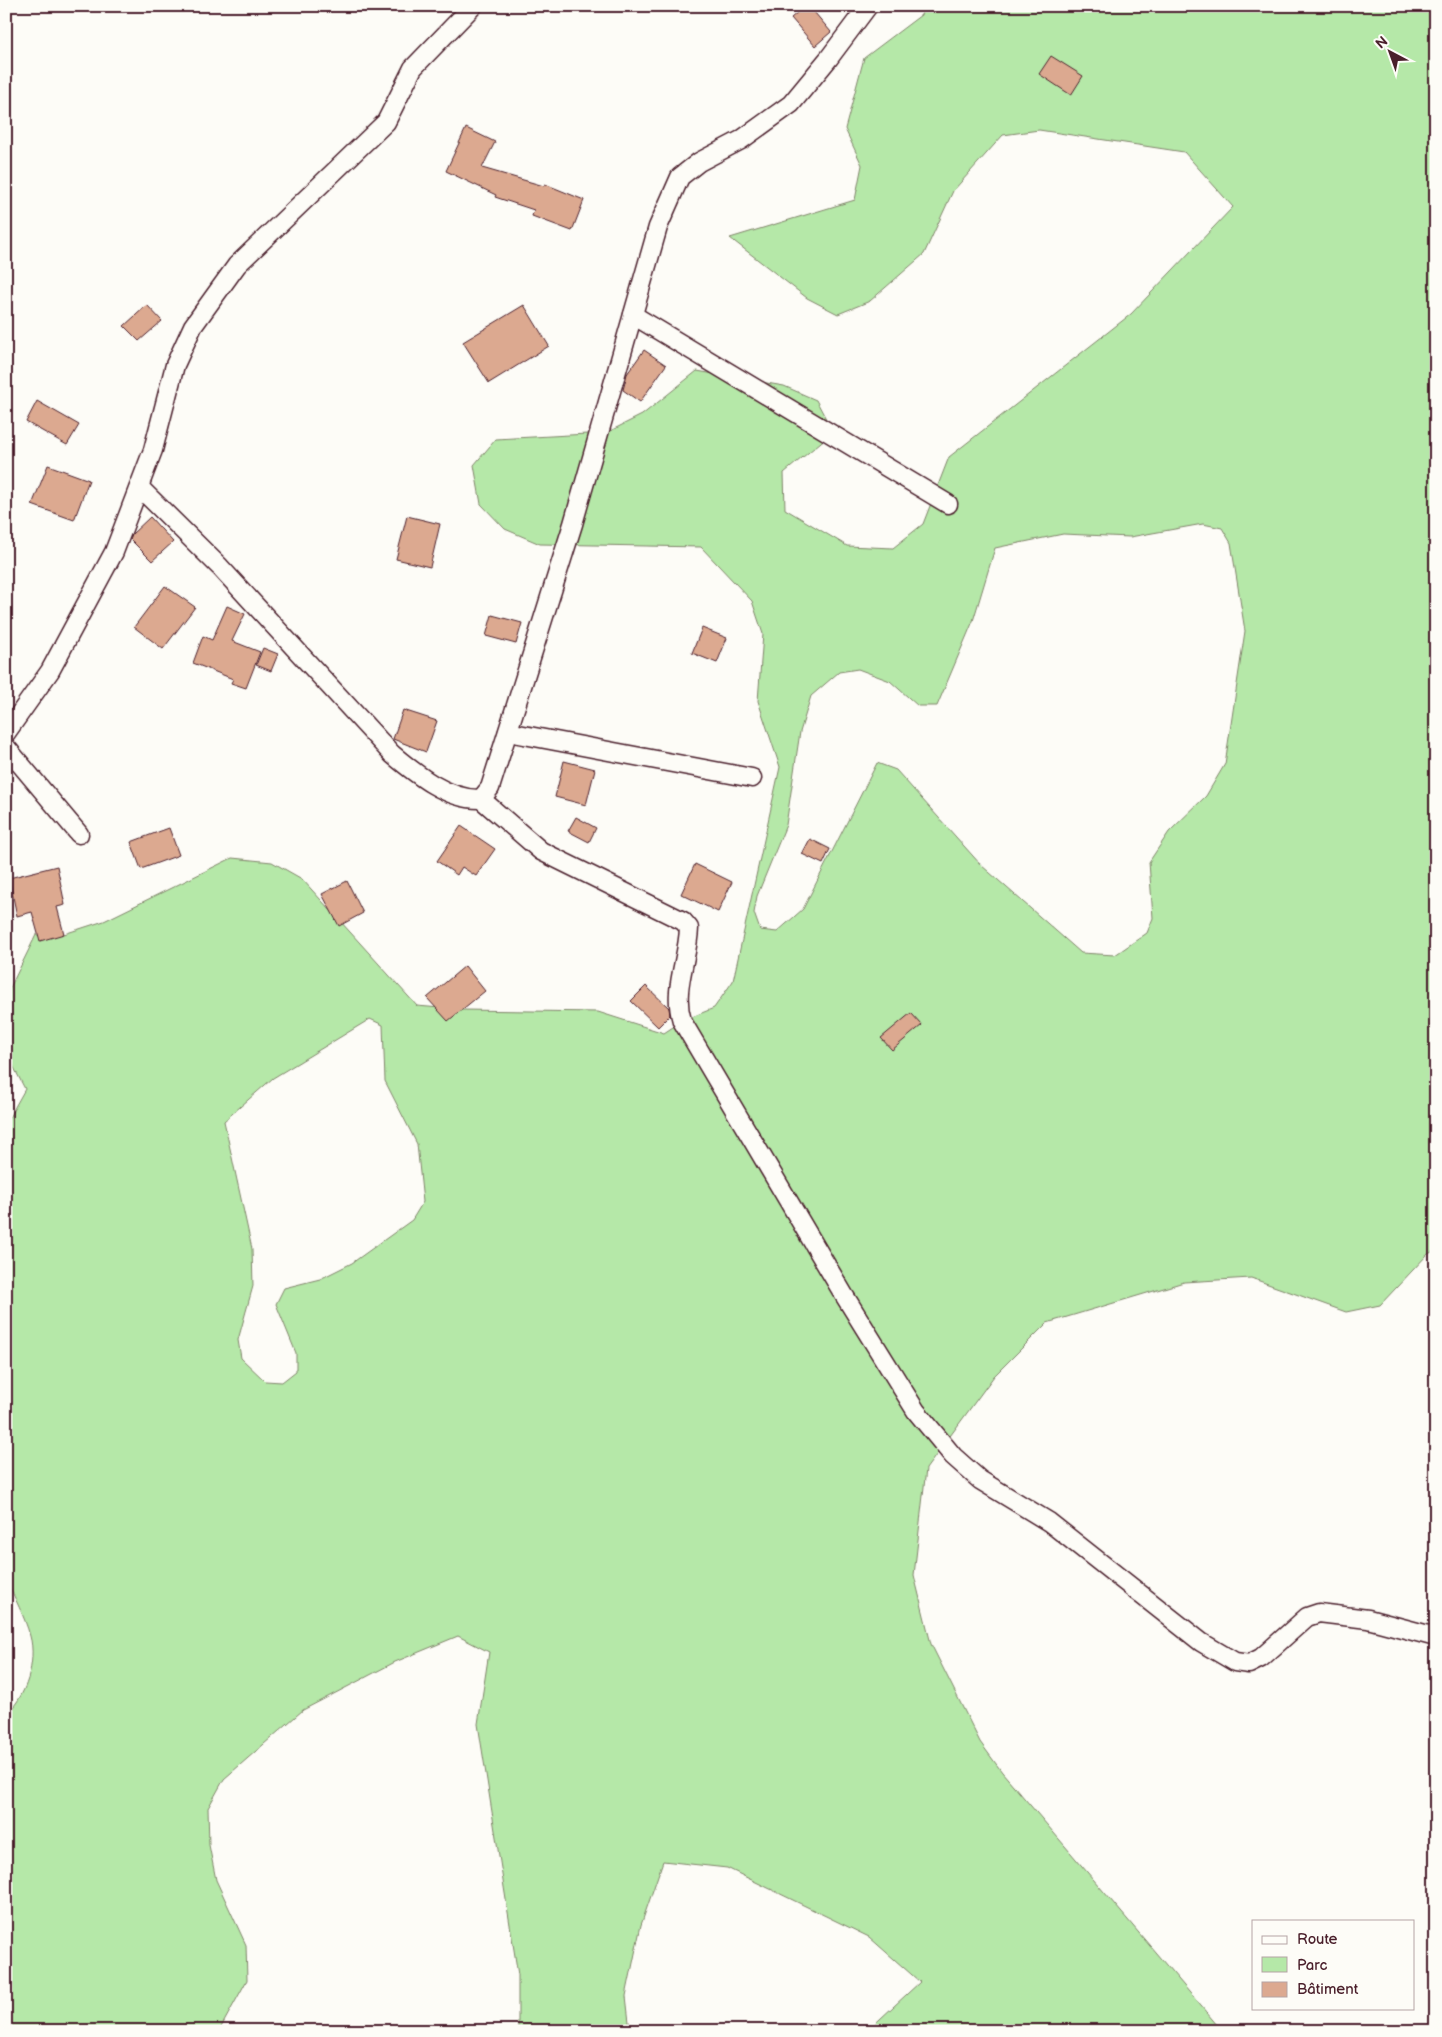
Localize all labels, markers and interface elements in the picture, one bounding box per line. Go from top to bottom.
north arrow [1364,28,1414,78]
text: N [1372,33,1391,52]
legend [1252,1920,1414,2010]
text: Route [1297,1930,1338,1949]
text: Parc [1297,1956,1327,1975]
text: Bâtiment [1297,1980,1359,1999]

